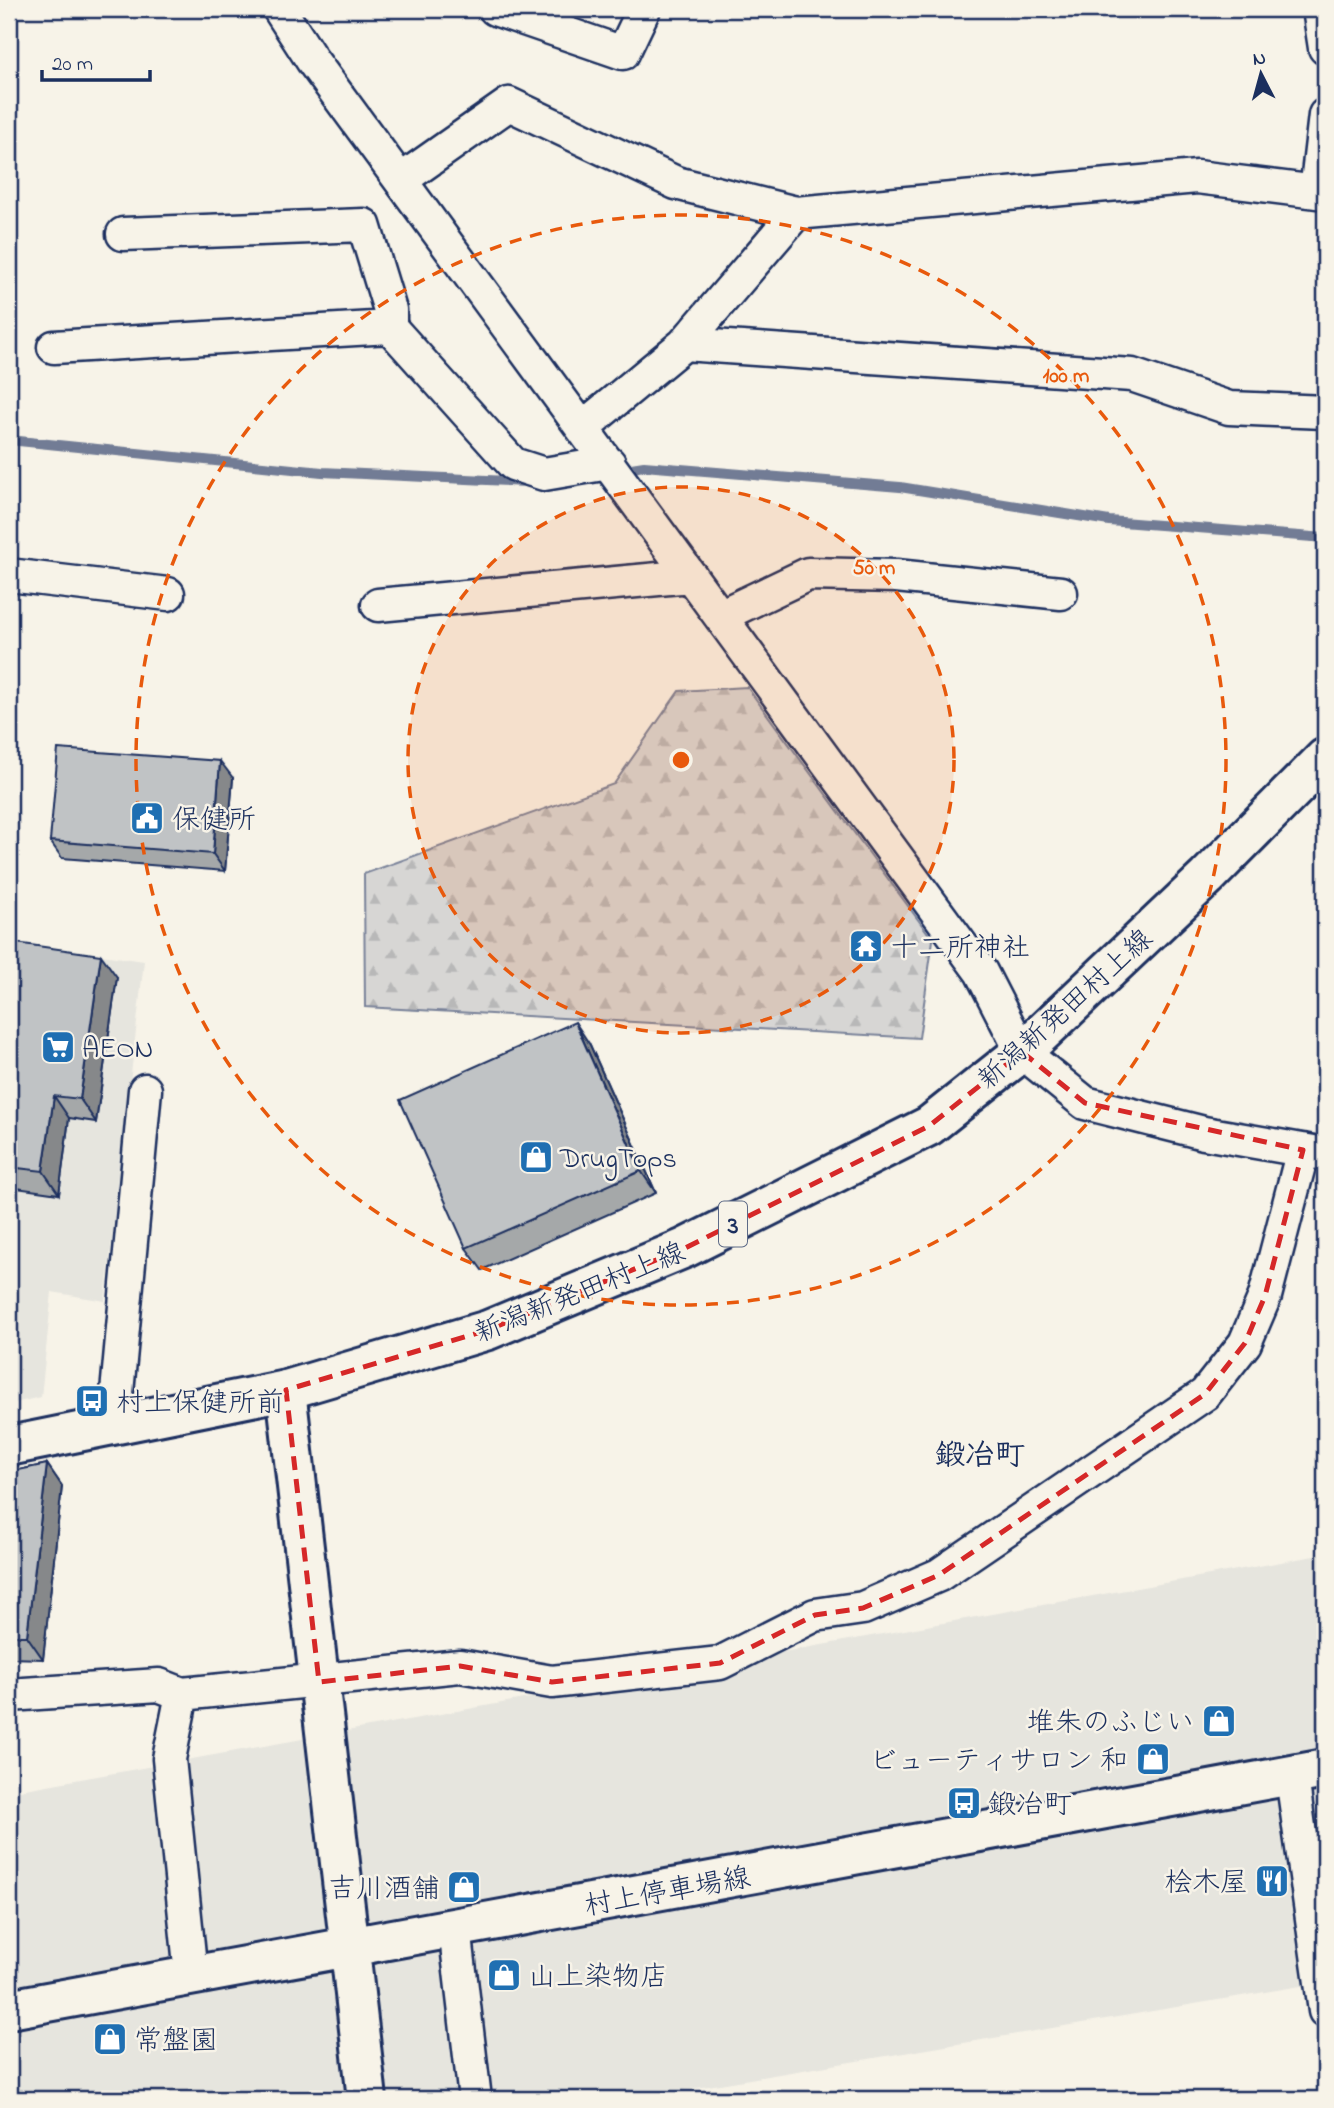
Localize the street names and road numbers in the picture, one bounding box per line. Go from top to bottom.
street label: 新潟新発田村上線 [969,920,1163,1101]
road number: 3 [719,1202,747,1246]
street label: 新潟新発田村上線 [469,1233,692,1355]
street label: 村上停車場線 [581,1859,754,1928]

